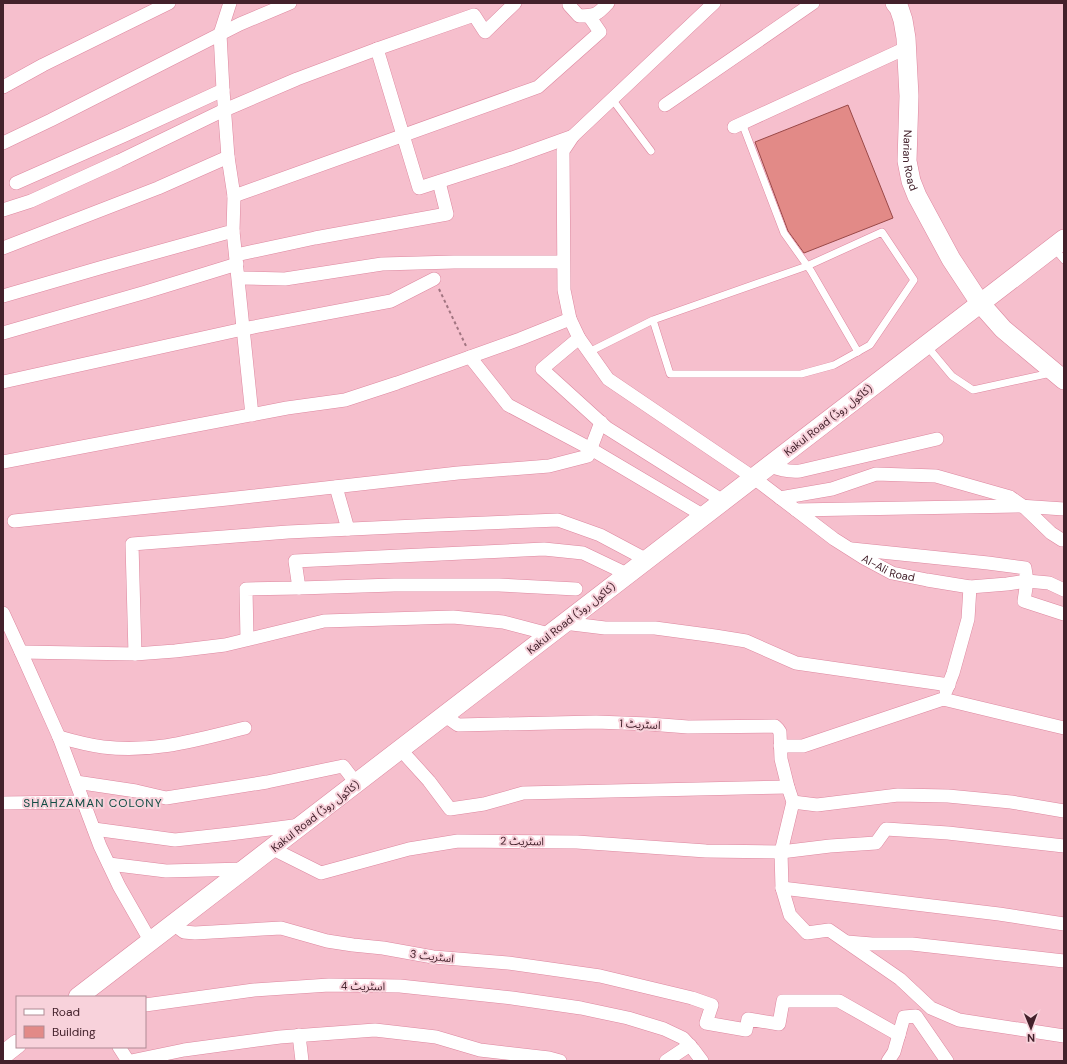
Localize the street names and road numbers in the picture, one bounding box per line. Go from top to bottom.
street label: Narian Road [900,130,921,193]
street label: Kakul Road (کاکول روڈ) [781,381,875,459]
street label: Al-Ali Road [859,551,916,584]
street label: Kakul Road (کاکول روڈ) [524,579,618,657]
street label: اسٹریٹ 1 [619,716,661,732]
street label: Kakul Road (کاکول روڈ) [268,777,362,855]
street label: اسٹریٹ 2 [500,834,544,848]
street label: اسٹریٹ 3 [409,946,455,966]
street label: اسٹریٹ 4 [341,979,385,993]

